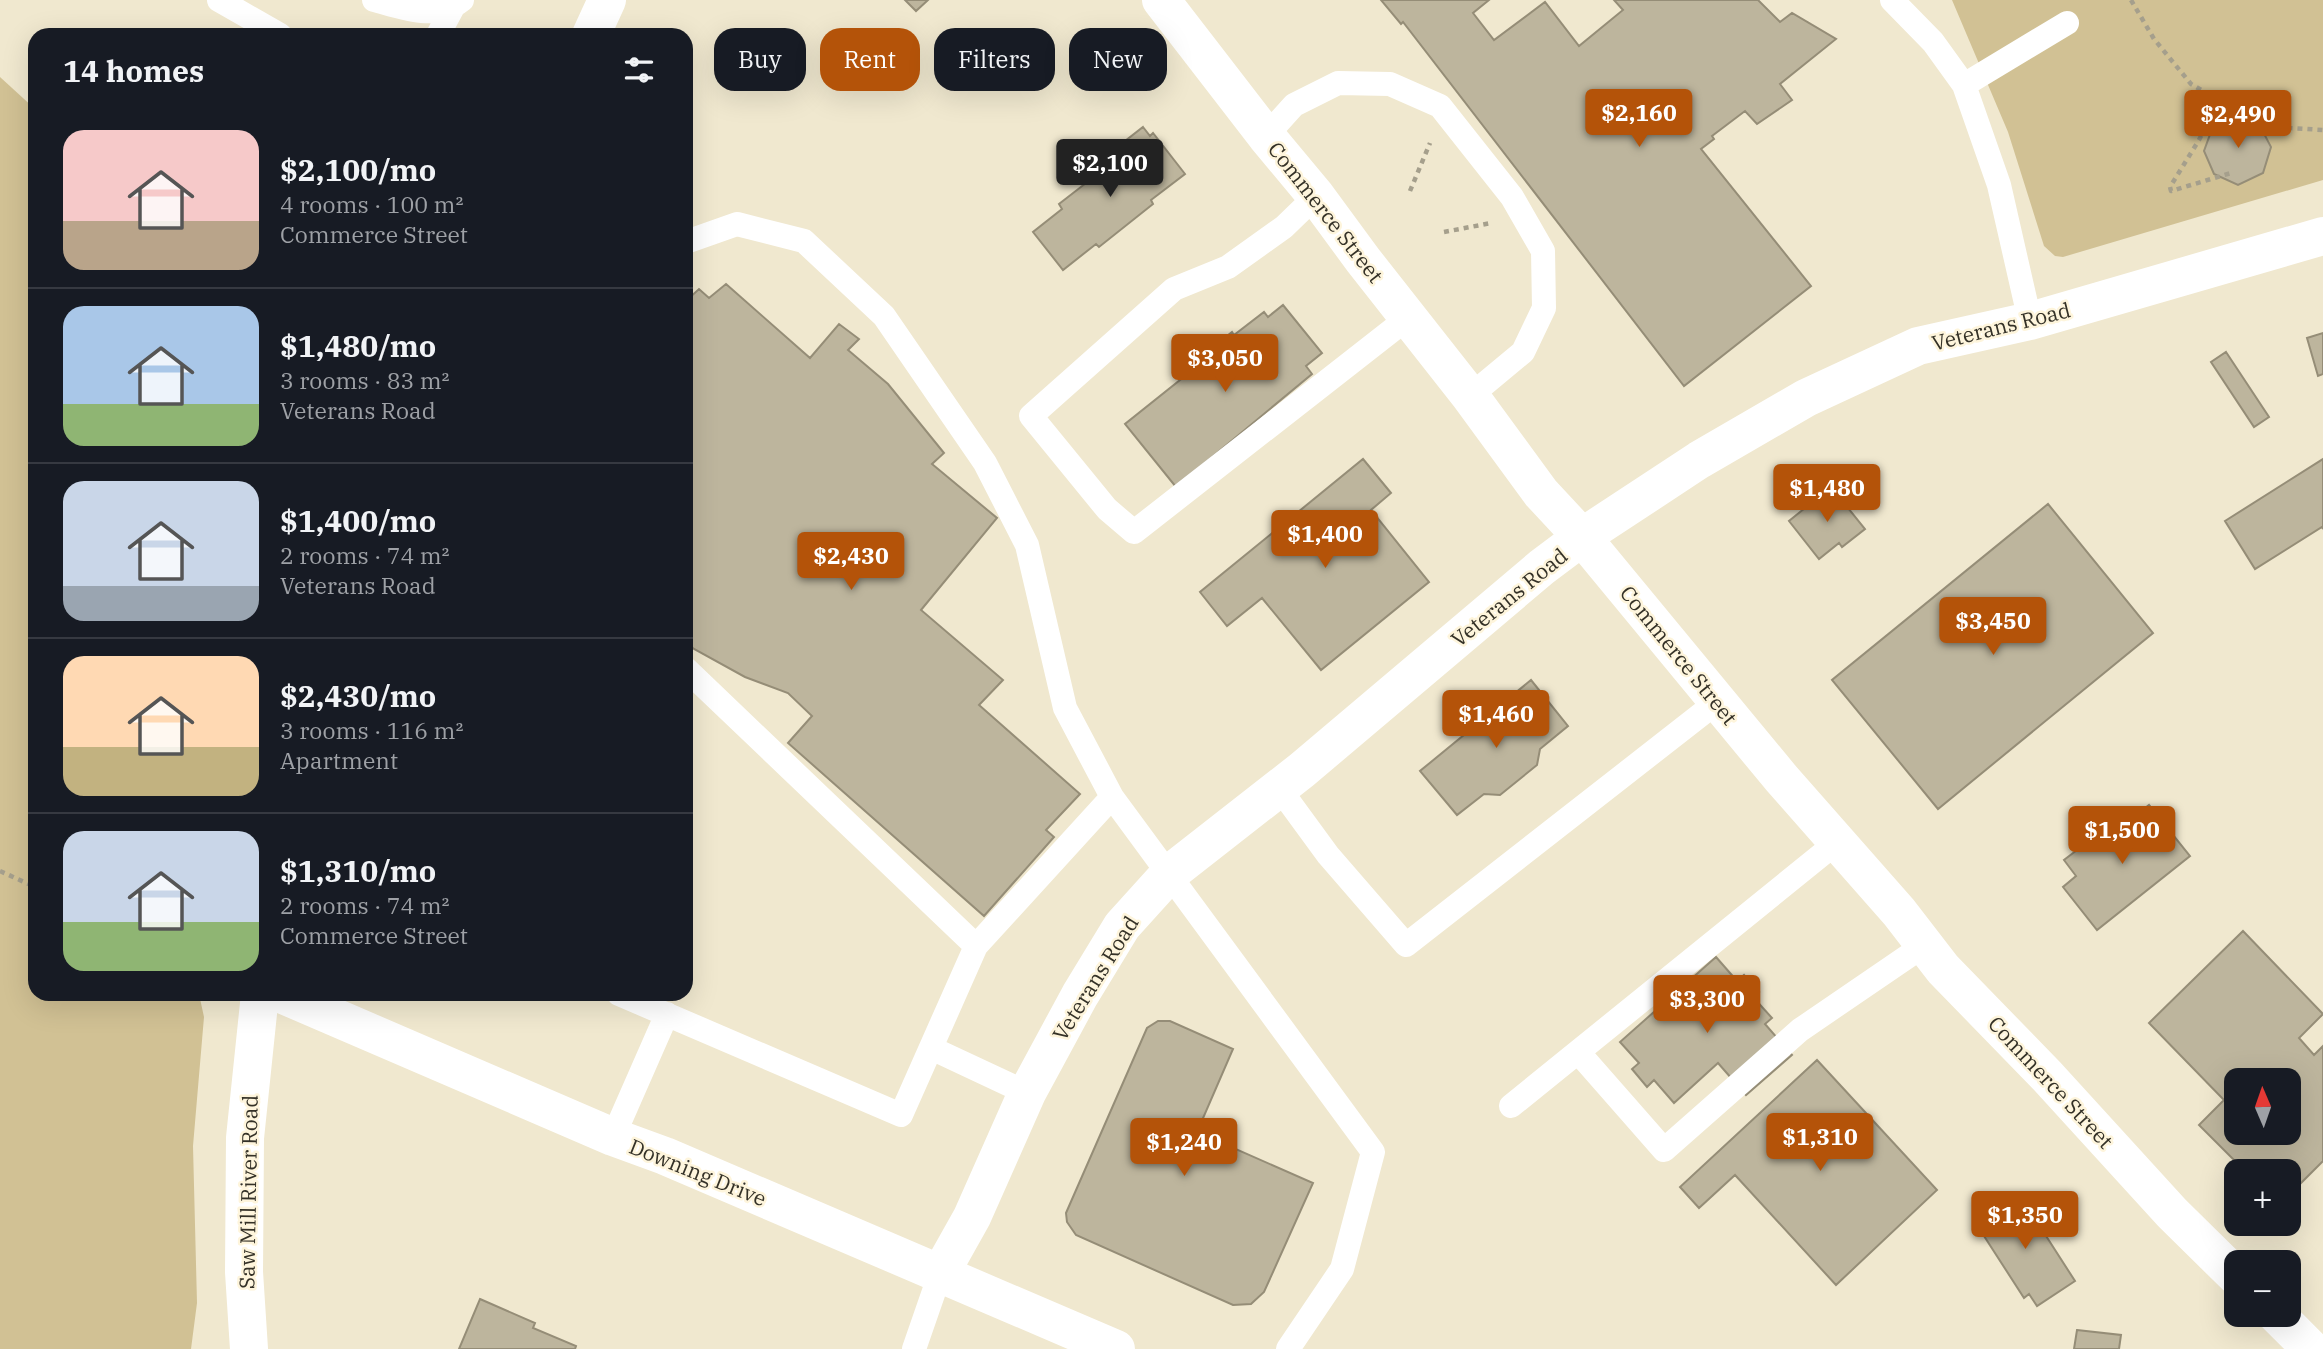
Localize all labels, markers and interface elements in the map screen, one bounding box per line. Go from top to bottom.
chip: Buy [714,28,806,91]
chip: Rent [820,28,920,91]
chip: Filters [934,28,1055,91]
chip: New [1069,28,1167,91]
text: 14 homes [63,51,204,90]
icon: filters [620,51,658,89]
pin: $2,160 [1582,90,1696,149]
pin: $2,490 [2181,90,2295,150]
text: $2,160 [1601,97,1677,127]
text: $2,490 [2200,98,2276,128]
street label: Commerce Street [1262,136,1390,288]
pin: $2,100 [1053,140,1167,199]
text: $2,100 [1072,147,1148,177]
text: $2,100/mo [280,150,436,189]
icon: home [119,158,203,242]
text: 4 rooms · 100 m² [280,189,463,219]
text: Commerce Street [280,219,468,249]
street label: Veterans Road [1929,295,2074,357]
text: $1,480/mo [280,326,436,365]
icon: home [119,334,203,418]
pin: $3,050 [1168,334,1282,394]
text: $3,050 [1187,342,1263,372]
text: 3 rooms · 83 m² [280,365,450,395]
text: Veterans Road [280,395,436,425]
pin: $1,480 [1770,464,1884,524]
text: $1,480 [1789,472,1865,502]
text: $1,400/mo [280,501,436,540]
icon: home [119,509,203,593]
pin: $1,400 [1268,510,1382,570]
text: $1,400 [1287,518,1363,548]
pin: $2,430 [794,532,908,592]
text: 2 rooms · 74 m² [280,540,450,570]
text: $2,430 [813,540,889,570]
street label: Veterans Road [1445,541,1573,653]
text: Veterans Road [280,570,436,600]
street label: Commerce Street [1614,580,1744,730]
pin: $3,450 [1936,598,2050,657]
text: $3,450 [1955,605,2031,635]
text: $2,430/mo [280,676,436,715]
icon: home [119,684,203,768]
pin: $1,460 [1439,690,1553,750]
text: $1,460 [1458,698,1534,728]
text: 3 rooms · 116 m² [280,715,463,745]
text: Apartment [280,745,398,775]
pin: $1,500 [2065,806,2179,866]
text: $1,500 [2084,814,2160,844]
text: $1,310/mo [280,851,436,890]
icon: home [119,859,203,943]
text: 2 rooms · 74 m² [280,890,450,920]
street label: Veterans Road [1045,910,1145,1046]
text: Commerce Street [280,920,468,950]
pin: $3,300 [1650,976,1764,1035]
text: $3,300 [1669,983,1745,1013]
street label: Commerce Street [1982,1010,2120,1154]
north arrow [2224,1068,2301,1144]
map controls [2224,1068,2301,1327]
street label: Saw Mill River Road [232,1094,264,1289]
pin: $1,310 [1763,1114,1877,1173]
pin: $1,240 [1127,1118,1241,1178]
text: $1,310 [1782,1121,1858,1151]
text: $1,240 [1146,1126,1222,1156]
street label: Downing Drive [625,1132,771,1212]
button: + [2224,1159,2301,1236]
pin: $1,350 [1968,1192,2082,1251]
text: $1,350 [1987,1199,2063,1229]
button: − [2224,1250,2301,1327]

